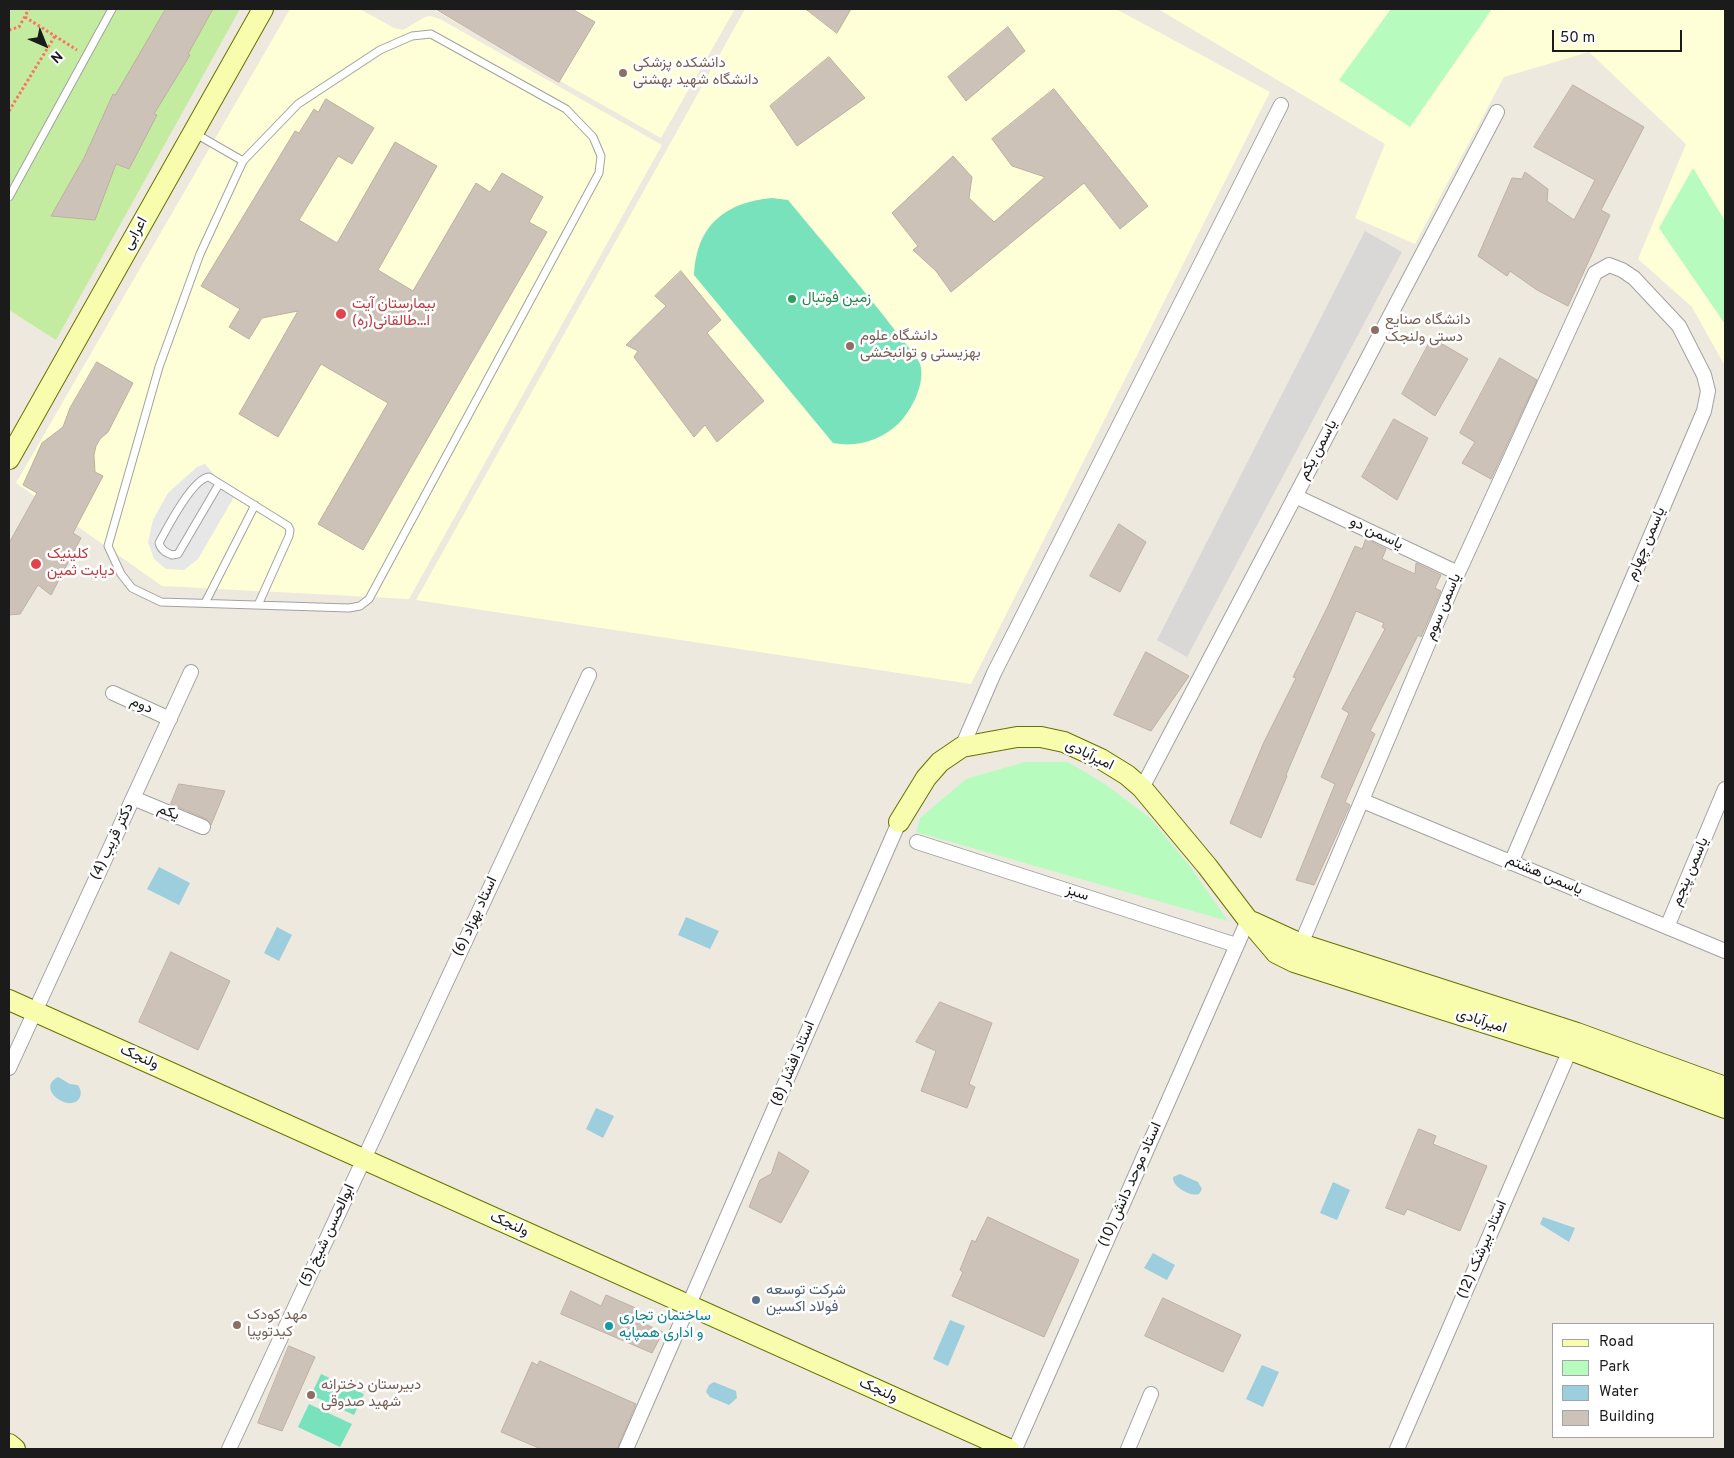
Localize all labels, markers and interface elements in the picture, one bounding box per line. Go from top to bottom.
north arrow [20,20,70,70]
scale bar [1554,20,1684,52]
text: 50 m [1560,29,1595,48]
text: N [46,47,65,66]
place label: دانشکده پزشکی دانشگاه شهید بهشتی [633,55,759,90]
marker: دانشکده پزشکی دانشگاه شهید بهشتی [617,67,629,79]
street label: اعرابی [120,214,152,254]
place label: زمین فوتبال [802,290,871,308]
marker: زمین فوتبال [786,293,798,305]
place label: بیمارستان آیت ا...طالقانی(ره) [352,296,436,331]
marker: بیمارستان آیت ا...طالقانی(ره) [334,307,348,321]
place label: دانشگاه صنایع دستى ولنجک [1385,312,1471,347]
marker: دانشگاه صنایع دستى ولنجک [1369,324,1381,336]
place label: دانشگاه علوم بهزیستی و توانبخشی [860,328,981,363]
marker: دانشگاه علوم بهزیستی و توانبخشی [844,340,856,352]
street label: یاسمن یکم [1296,417,1342,483]
street label: یاسمن چهارم [1624,505,1670,583]
street label: یاسمن دو [1346,513,1406,555]
place label: کلینیک دیابت ثمین [47,546,115,581]
marker: کلینیک دیابت ثمین [29,557,43,571]
street label: یاسمن سوم [1422,571,1466,643]
street label: دوم [127,693,155,719]
street label: امیرآبادی [1062,737,1116,775]
street label: دکتر قریب (4) [87,801,139,883]
street label: یکم [155,801,181,825]
street label: یاسمن پنجم [1668,835,1714,909]
street label: یاسمن هشتم [1503,852,1585,900]
street label: استاد بهزاد (6) [450,874,502,960]
street label: سبز [1063,882,1091,906]
street label: امیرآبادی [1454,1005,1508,1039]
street label: استاد افشار (8) [768,1019,820,1109]
street label: ولنجک [117,1042,161,1074]
street label: استاد موحد دانش (10) [1095,1120,1167,1250]
street label: ابوالحسن شیخ (5) [296,1182,360,1290]
street label: استاد بیرشک (12) [1454,1198,1512,1302]
street label: ولنجک [487,1209,531,1241]
place label: شرکت توسعه فولاد اکسین [766,1282,846,1317]
marker: شرکت توسعه فولاد اکسین [750,1294,762,1306]
place label: مهد کودک کیدتوپیا [247,1307,307,1342]
place label: ساختمان تجاری و اداری همپایه [619,1308,711,1343]
marker: مهد کودک کیدتوپیا [231,1319,243,1331]
marker: ساختمان تجاری و اداری همپایه [603,1320,615,1332]
legend [1552,1323,1714,1438]
text: Road [1599,1333,1634,1352]
text: Park [1599,1358,1630,1377]
street label: ولنجک [856,1375,900,1407]
place label: دبیرستان دخترانه شهید صدوقی [321,1377,421,1412]
text: Water [1599,1383,1638,1402]
marker: دبیرستان دخترانه شهید صدوقی [305,1389,317,1401]
text: Building [1599,1408,1654,1427]

